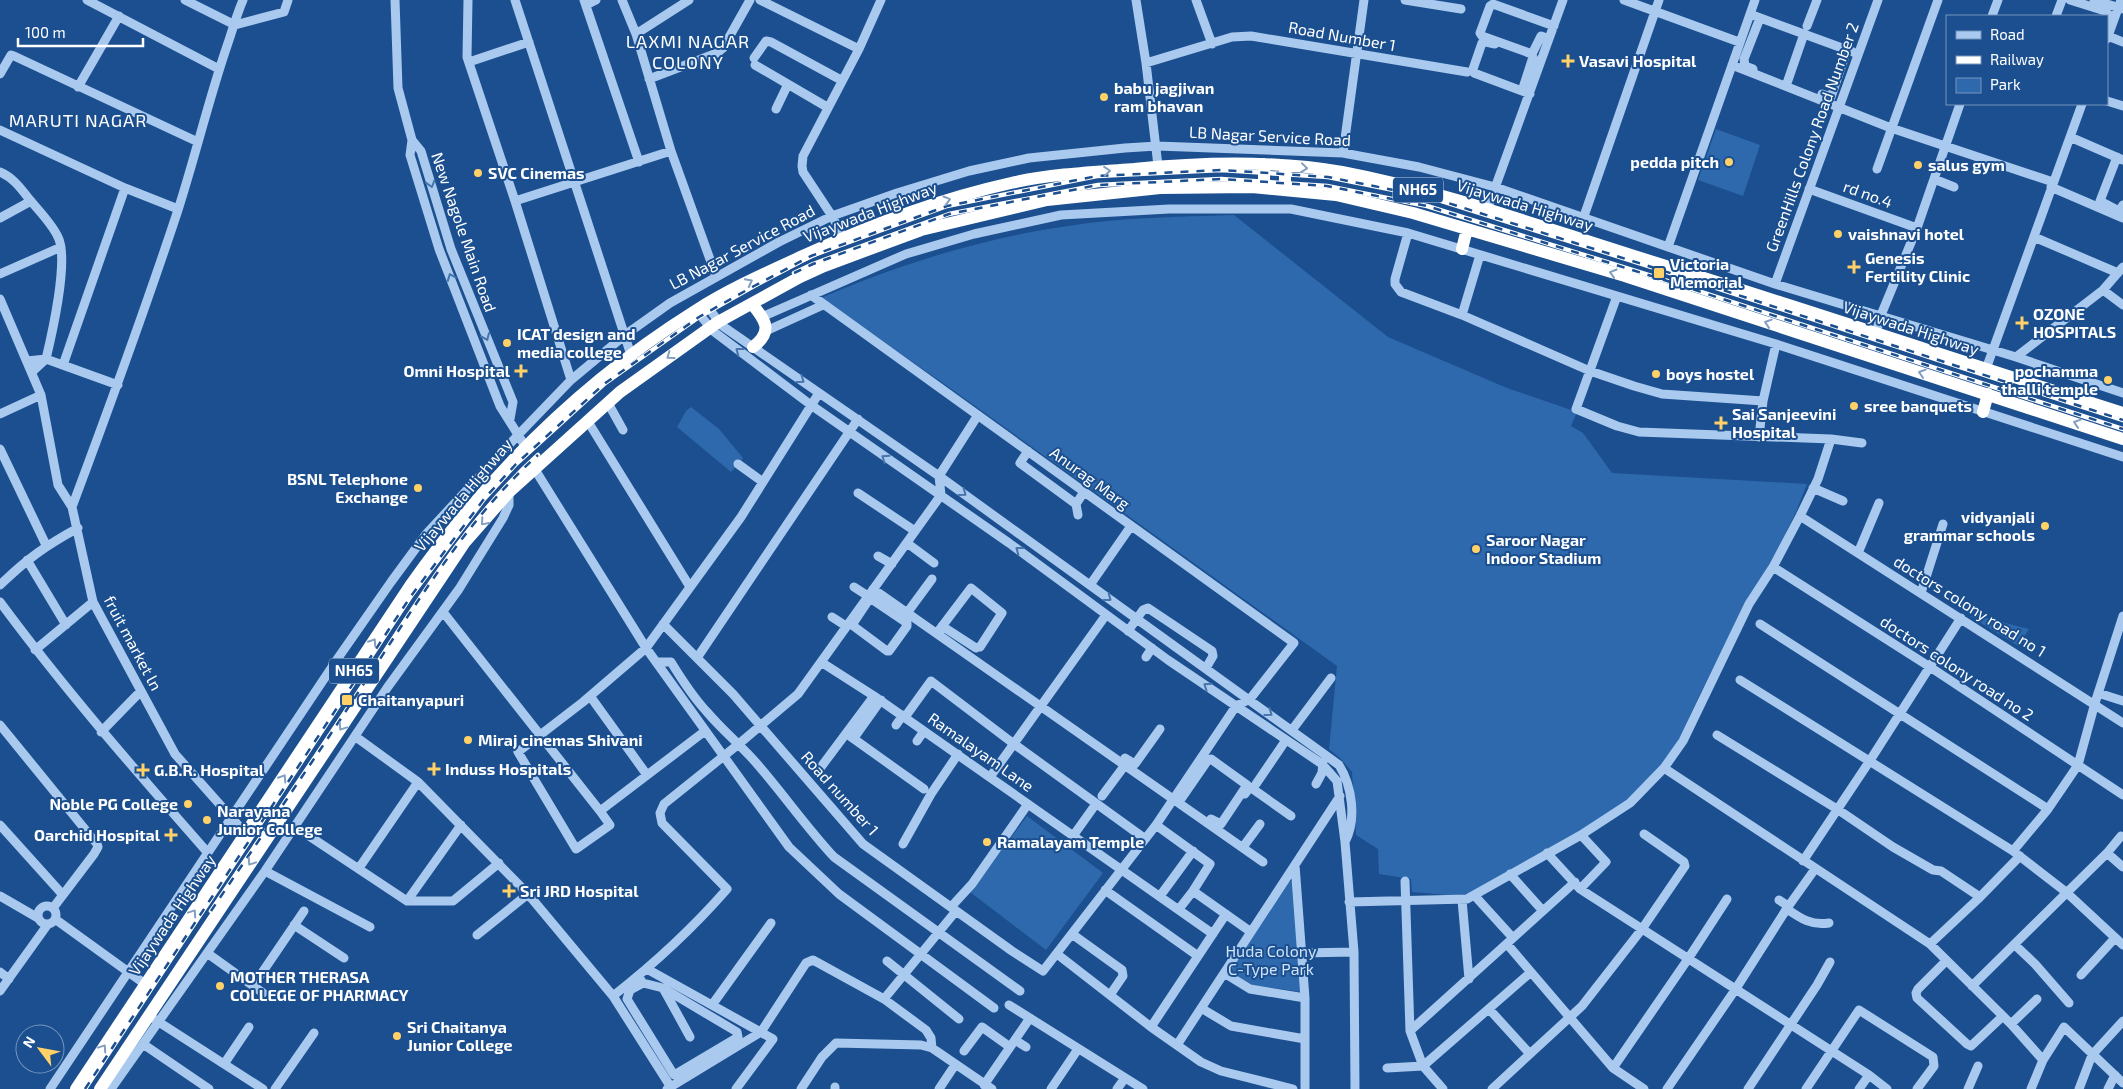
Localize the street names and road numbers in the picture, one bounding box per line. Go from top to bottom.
street label: Road Number 1 [1287,17,1397,54]
street label: GreenHills Colony Road Number 2 [1761,19,1862,254]
street label: LB Nagar Service Road [1189,122,1352,149]
street label: New Nagole Main Road [428,149,501,314]
street label: Vijaywada Highway [1454,175,1596,235]
street label: rd no.4 [1841,176,1895,211]
street label: Vijaywada Highway [800,177,940,247]
road number: NH65 [1393,178,1443,202]
street label: LB Nagar Service Road [666,200,818,293]
street label: Vijaywada Highway [1841,297,1982,360]
street label: Vijaywada Highway [410,434,517,556]
street label: Anurag Marg [1047,442,1134,513]
street label: doctors colony road no 1 [1891,551,2050,660]
street label: fruit market ln [100,592,166,693]
street label: doctors colony road no 2 [1877,611,2037,724]
road number: NH65 [329,658,379,684]
street label: Ramalayam Lane [925,708,1038,795]
street label: Road number 1 [798,747,883,839]
street label: Vijaywada Highway [124,850,220,979]

